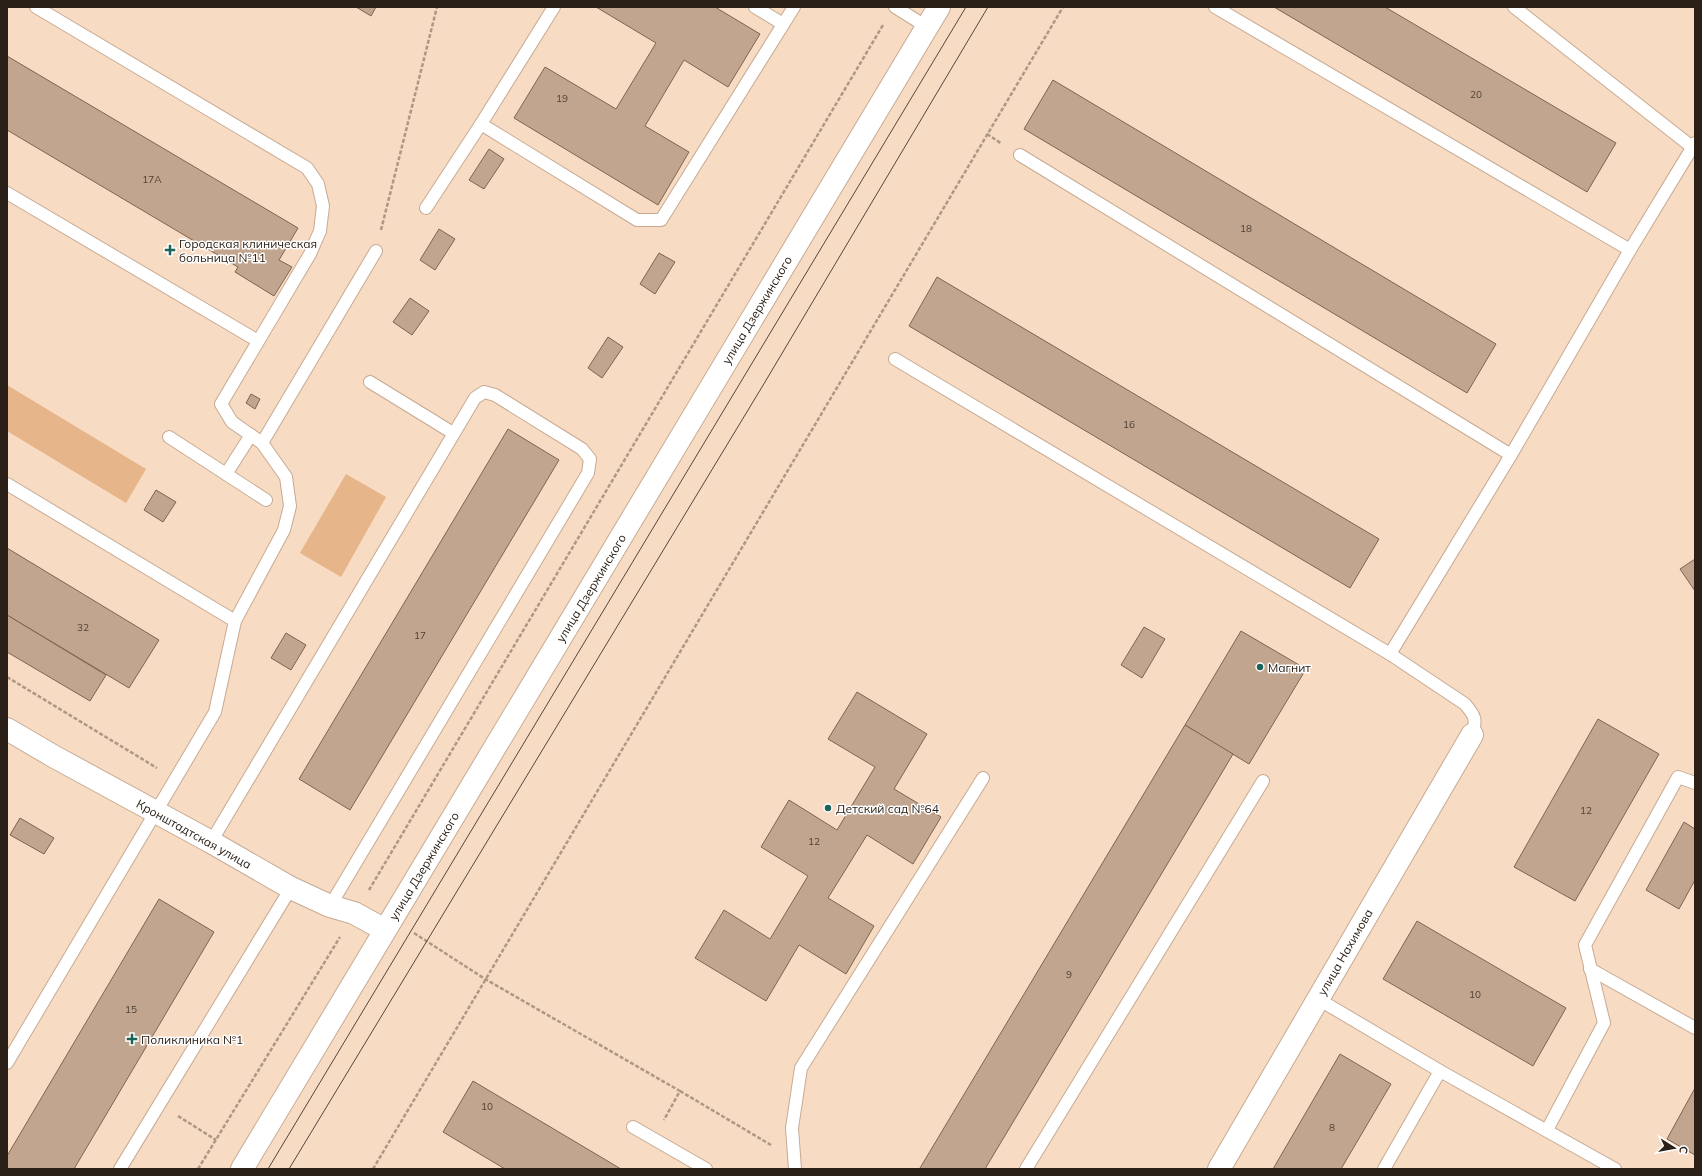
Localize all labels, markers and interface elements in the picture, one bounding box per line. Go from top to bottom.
house number: 20 [1470,88,1482,101]
house number: 19 [556,92,568,105]
house number: 17А [142,173,162,186]
house number: 18 [1240,222,1252,235]
place label: Городская клиническая больница №11 [179,236,317,265]
marker: Городская клиническая больница №11 [164,244,176,256]
street label: улица Дзержинского [719,253,795,367]
house number: 16 [1123,418,1135,431]
street label: улица Дзержинского [553,531,629,645]
house number: 32 [77,621,89,634]
house number: 17 [414,629,426,642]
place label: Магнит [1268,660,1311,675]
marker: Магнит [1255,662,1265,672]
street label: Кронштадтская улица [134,796,254,872]
place label: Детский сад №64 [836,801,939,816]
marker: Детский сад №64 [823,803,833,813]
house number: 12 [1580,804,1592,817]
street label: улица Дзержинского [386,809,462,923]
house number: 12 [808,835,820,848]
street label: улица Нахимова [1314,906,1376,998]
house number: 9 [1066,968,1072,981]
house number: 10 [1469,988,1481,1001]
house number: 15 [125,1003,137,1016]
place label: Поликлиника №1 [141,1032,243,1047]
marker: Поликлиника №1 [126,1033,138,1045]
house number: 10 [481,1100,493,1113]
house number: 8 [1329,1121,1335,1134]
north arrow [1654,1128,1694,1168]
text: С [1676,1145,1691,1155]

